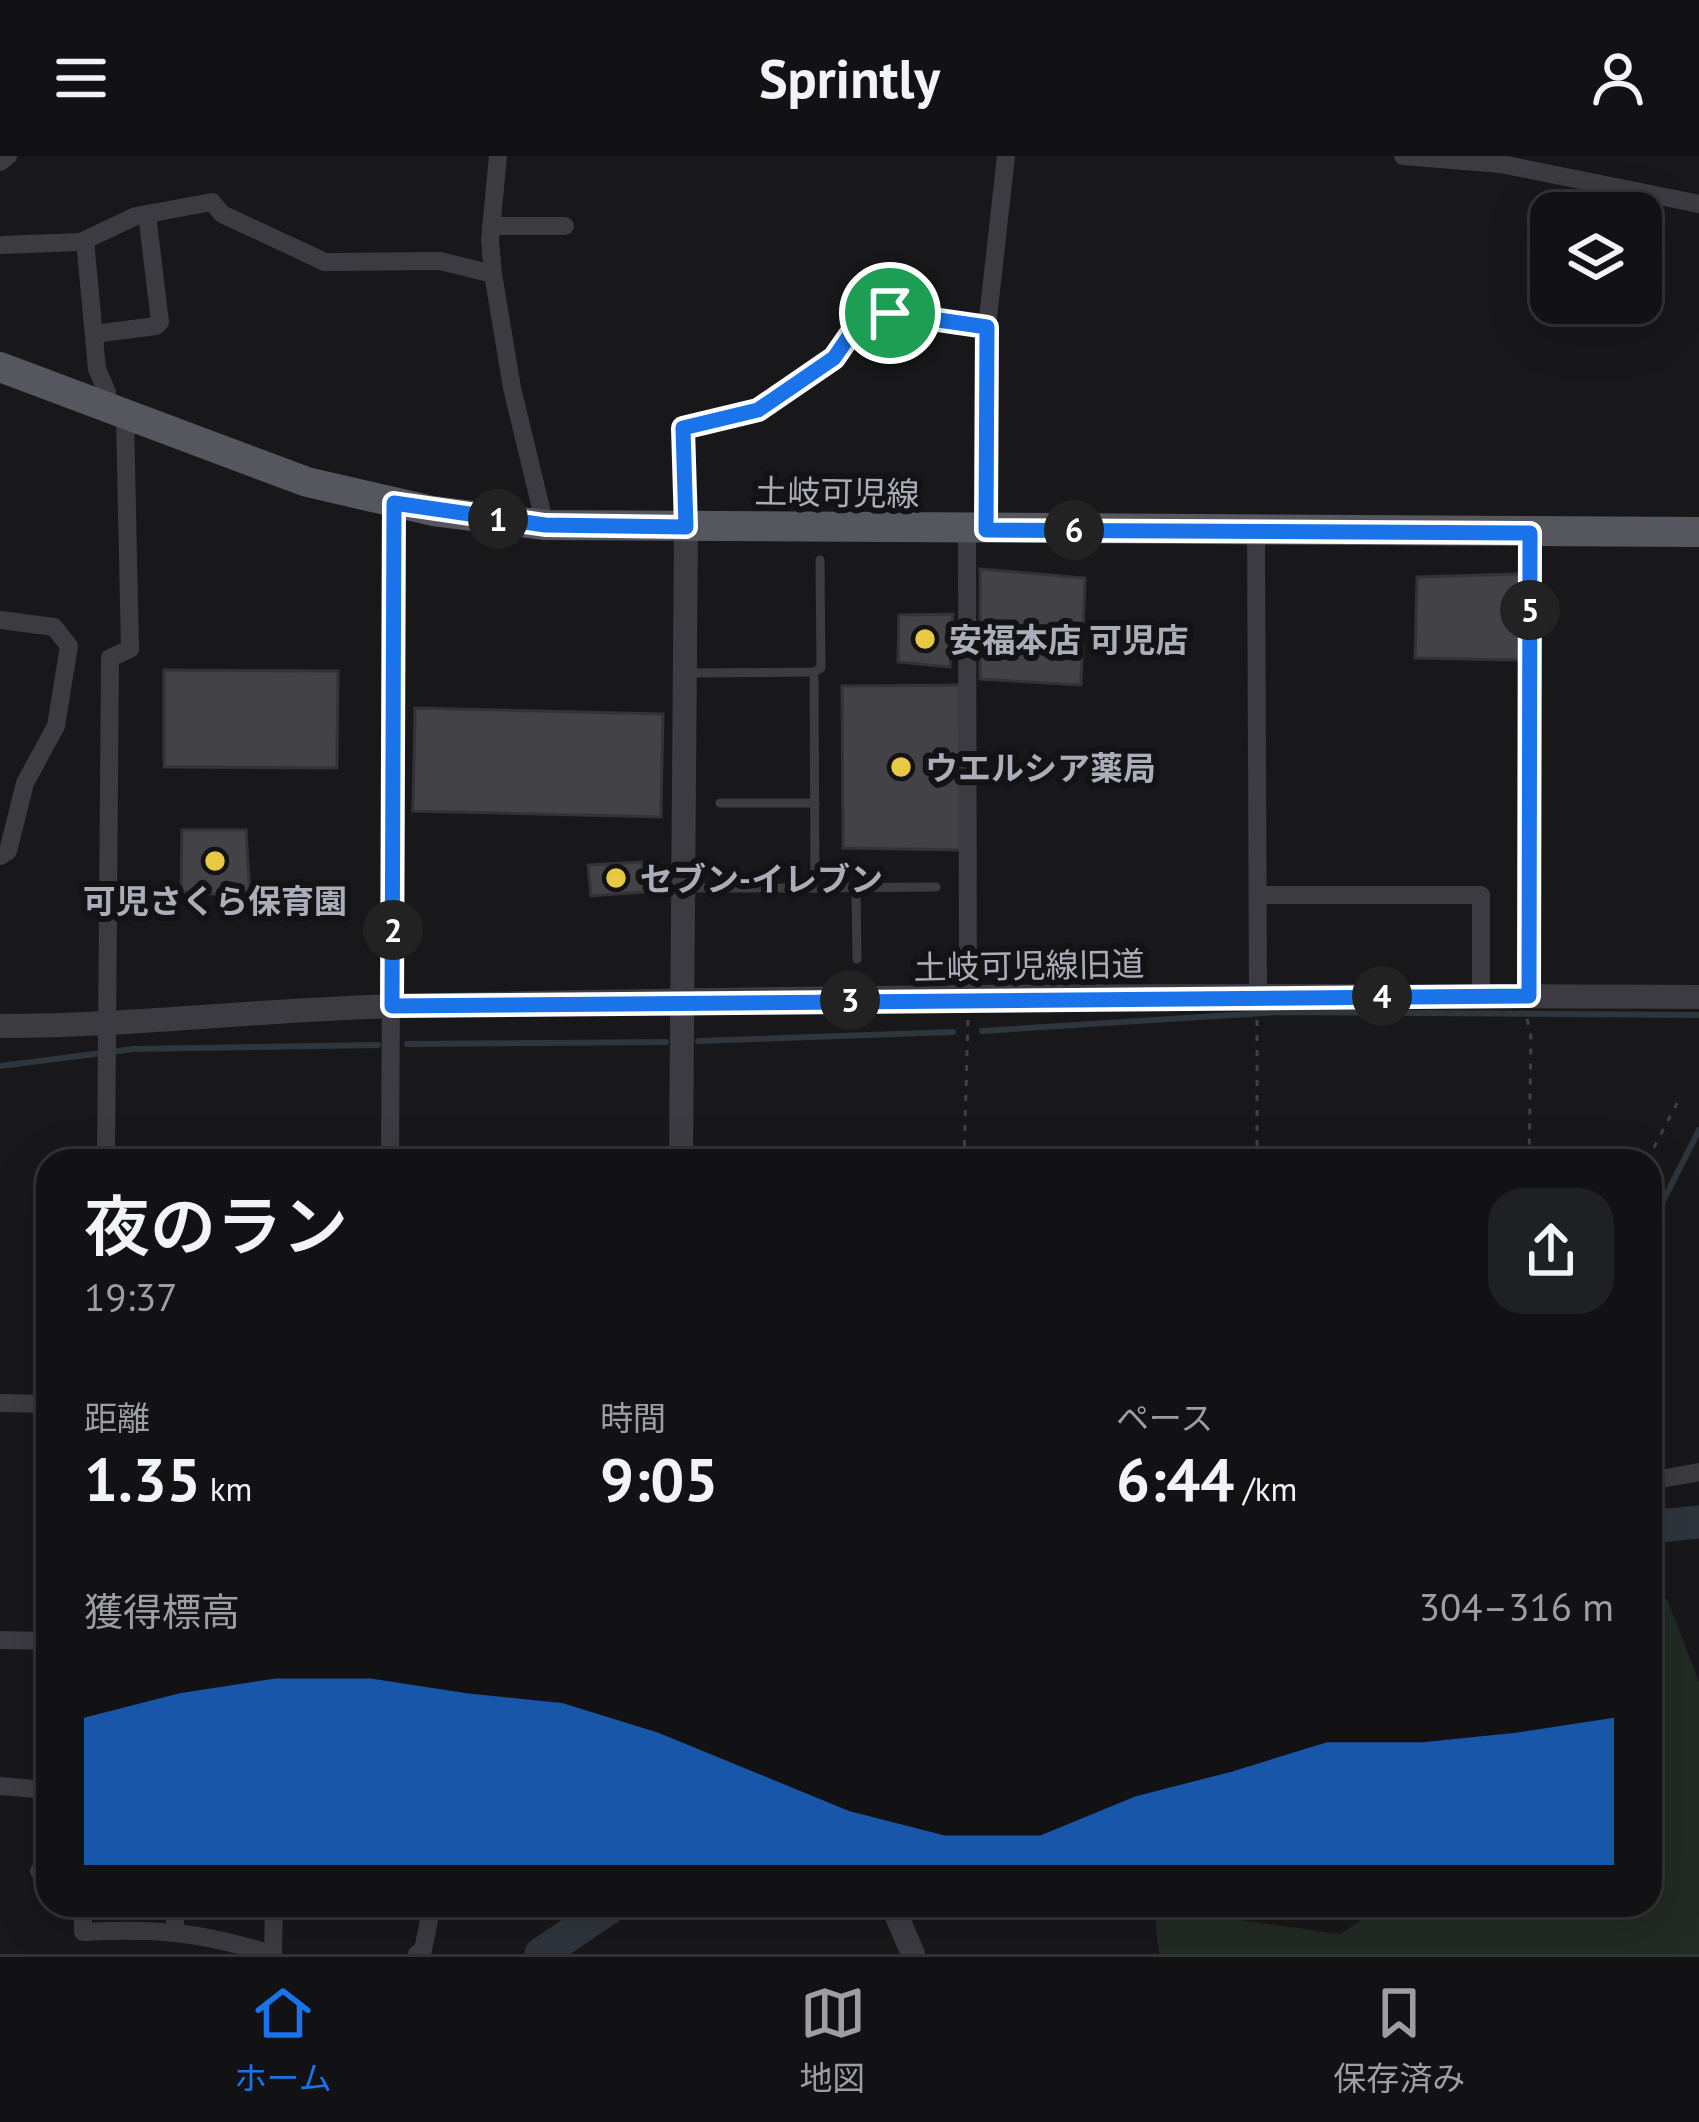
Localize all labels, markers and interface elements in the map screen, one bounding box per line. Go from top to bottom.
text: Sprintly [759,43,940,113]
icon: menu [48,45,114,111]
icon: person [1585,45,1651,111]
map controls [1530,192,1662,324]
button: layers [1530,192,1662,324]
pin [839,262,941,364]
icon: arrive [857,280,923,346]
street label: 土岐可児線 [754,469,920,515]
pin: 1 [468,489,528,549]
text: 1 [489,497,507,540]
pin: 6 [1044,500,1104,560]
text: 6 [1065,508,1083,551]
pin: 5 [1500,580,1560,640]
text: 5 [1521,588,1539,631]
place label: 安福本店 可児店 [949,618,1188,661]
marker: 安福本店 可児店 [912,626,938,652]
place label: ウエルシア薬局 [925,746,1156,789]
marker: ウエルシア薬局 [888,754,914,780]
marker: 可児さくら保育園 [202,848,228,874]
place label: セブン-イレブン [640,857,883,900]
marker: セブン-イレブン [603,865,629,891]
place label: 可児さくら保育園 [83,879,347,922]
pin: 2 [363,900,423,960]
text: 2 [384,908,402,951]
street label: 土岐可児線旧道 [913,941,1145,989]
pin: 4 [1352,966,1412,1026]
pin: 3 [820,970,880,1030]
text: 4 [1373,974,1391,1017]
text: 3 [841,978,859,1021]
text: 夜のラン [84,1183,348,1268]
button: share [1488,1188,1614,1314]
text: 19:37 [84,1271,178,1322]
text: 距離 [84,1396,150,1439]
text: 時間 [600,1396,666,1439]
text: ペース [1116,1396,1213,1439]
text: 1.35 [84,1440,201,1518]
text: 9:05 [600,1440,718,1518]
text: 6:44 [1116,1440,1234,1518]
text: km [201,1467,252,1510]
text: /km [1234,1467,1297,1510]
text: 304–316 m [1419,1581,1614,1632]
text: 獲得標高 [84,1586,240,1637]
tab: ホーム [234,1980,332,2100]
tab: 地図 [800,1980,866,2100]
tab: 保存済み [1333,1980,1465,2100]

